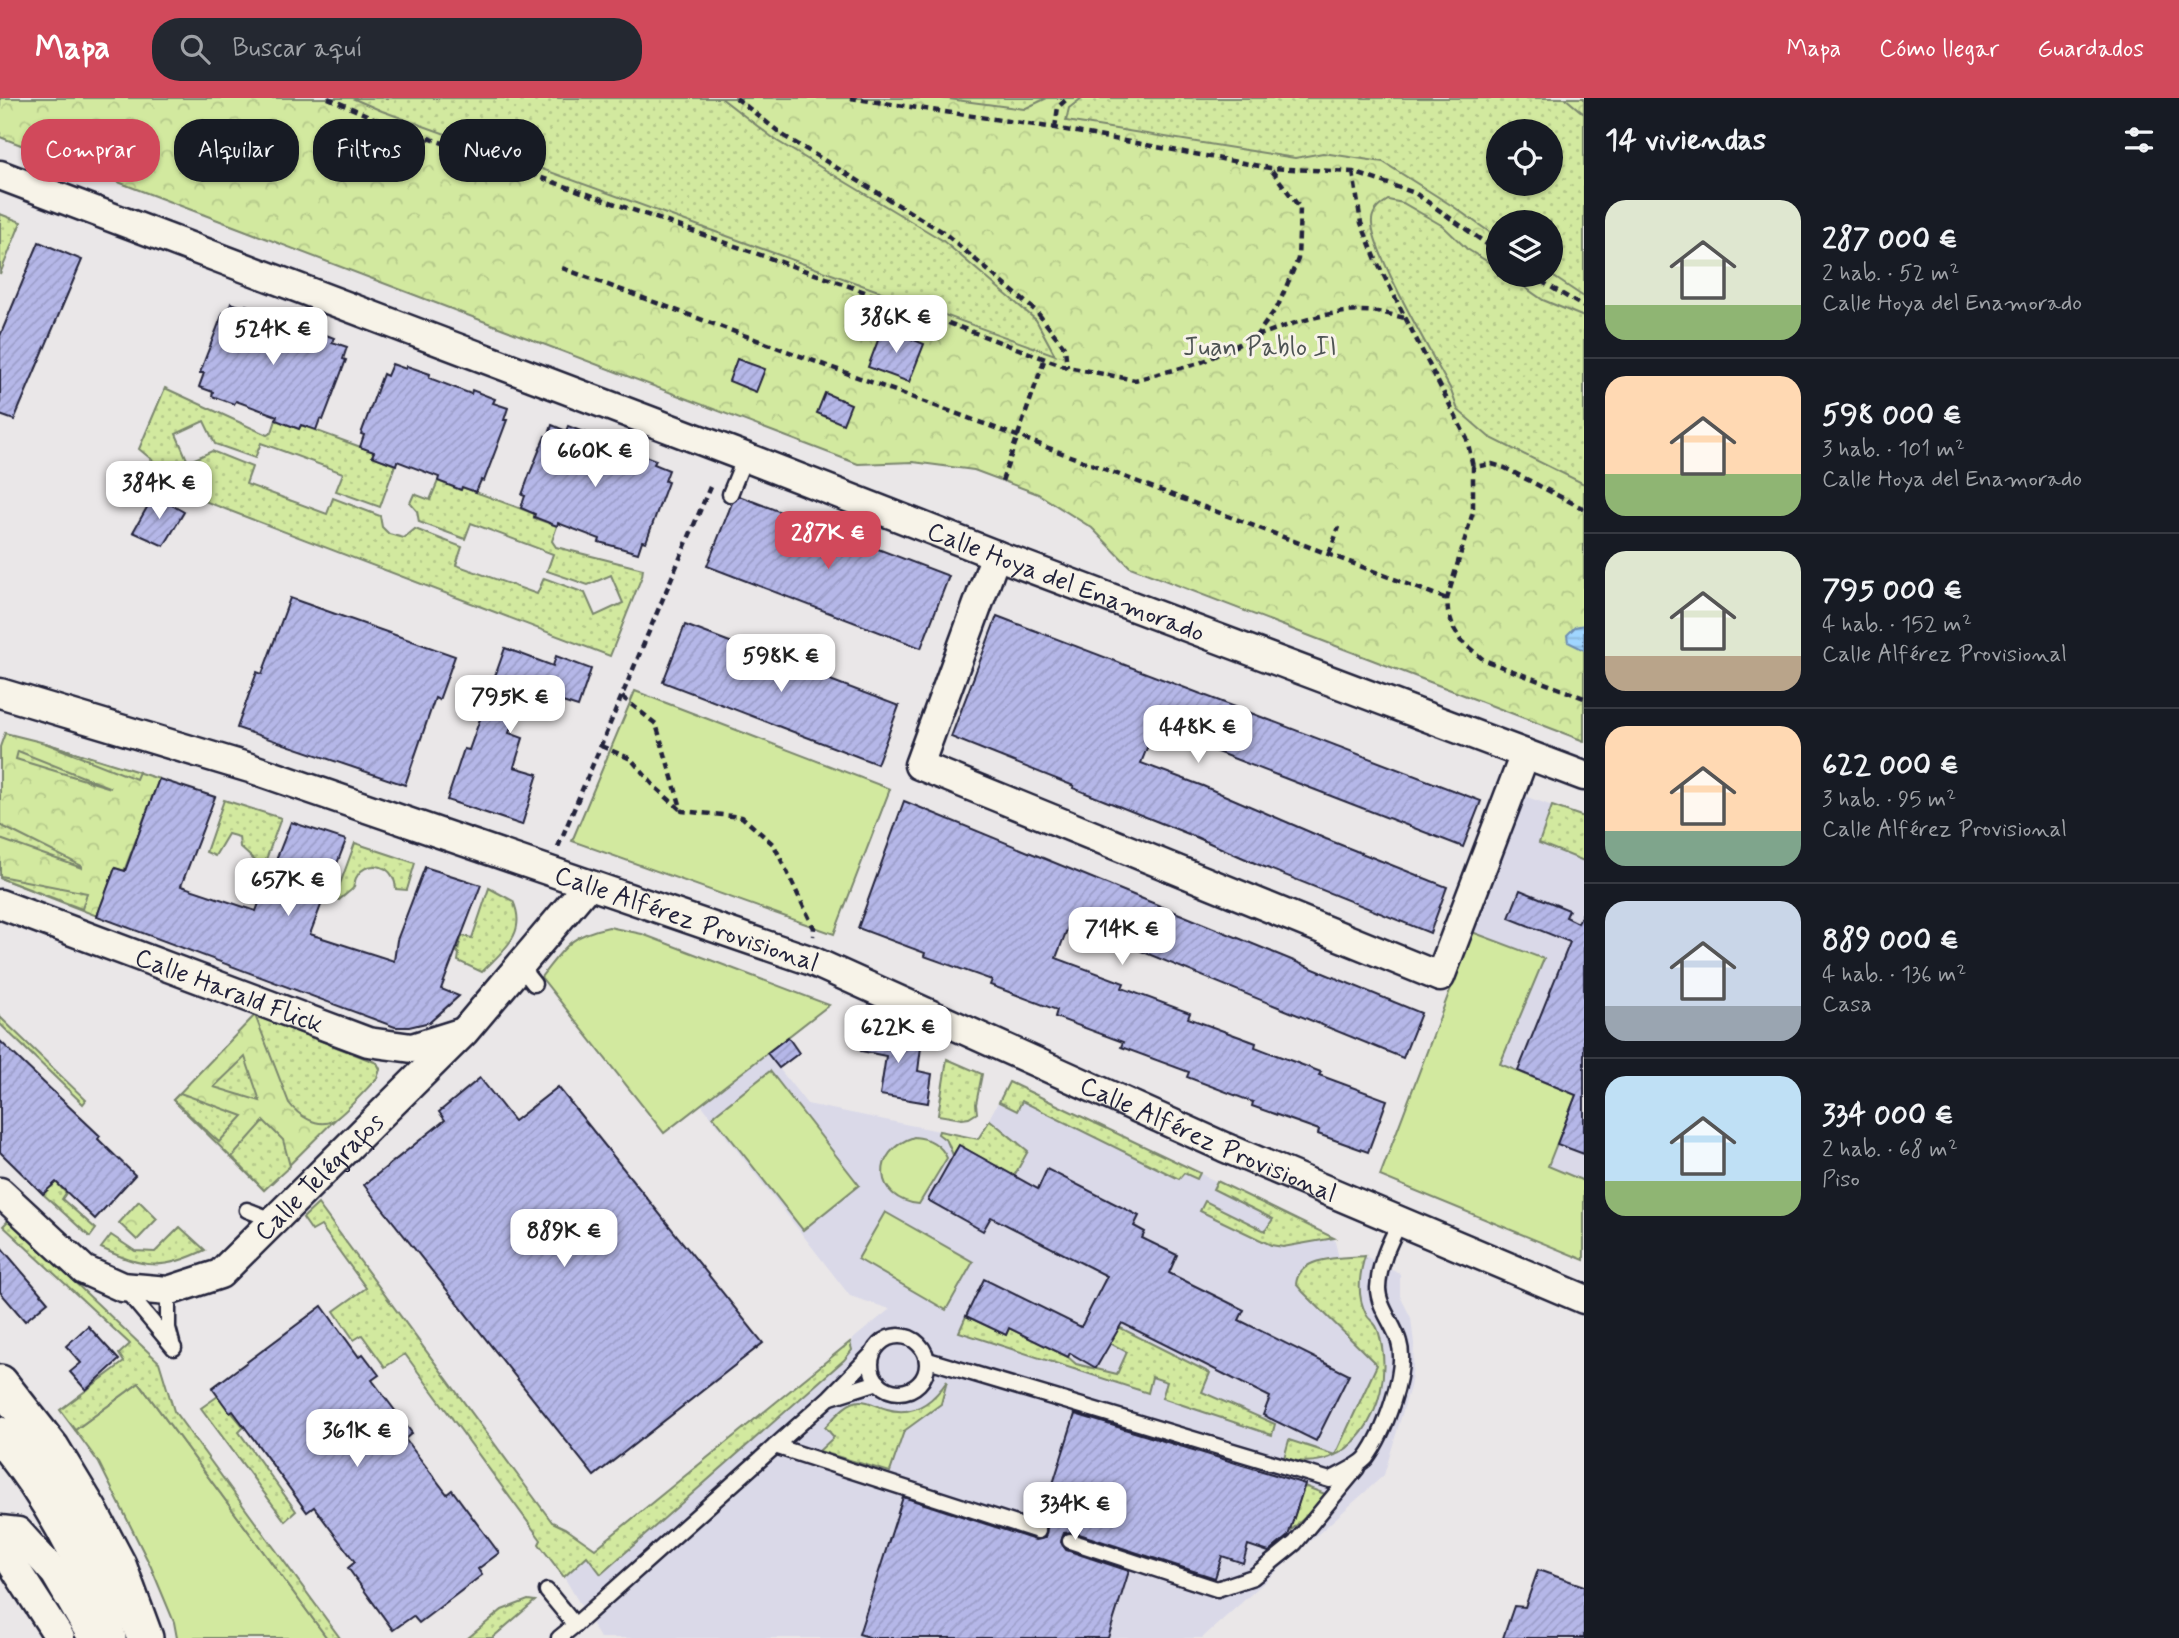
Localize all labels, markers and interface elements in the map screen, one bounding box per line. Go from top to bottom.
search box [152,18,642,81]
text: Mapa [35,27,110,71]
icon: search [176,30,214,68]
text: Buscar aquí [232,32,363,66]
text: Mapa [1786,34,1841,65]
text: Cómo llegar [1879,34,1999,65]
text: Guardados [2037,34,2144,65]
chip: Comprar [21,119,160,182]
chip: Alquilar [174,119,299,182]
chip: Filtros [313,119,425,182]
chip: Nuevo [439,119,546,182]
map controls [1486,119,1563,287]
button: locate [1486,119,1563,196]
text: 14 viviendas [1605,121,1766,160]
icon: filters [2120,121,2158,159]
button: layers [1486,210,1563,287]
text: 287 000 € [1822,220,1958,259]
icon: home [1661,228,1745,312]
text: 2 hab. · 52 m² [1822,259,1959,289]
text: Calle Hoya del Enamorado [1822,289,2082,319]
pin: 386K € [839,296,953,355]
text: 386K € [860,303,932,333]
pin: 524K € [216,308,330,367]
text: 524K € [234,315,312,345]
park label: Juan Pablo II [1183,331,1337,365]
text: 598 000 € [1822,396,1962,435]
icon: home [1661,404,1745,488]
pin: 660K € [538,430,652,489]
text: 3 hab. · 101 m² [1822,435,1965,465]
text: 660K € [557,437,633,467]
pin: 384K € [102,462,216,521]
text: Calle Hoya del Enamorado [1822,465,2082,495]
text: 384K € [122,469,196,499]
pin: 287K € [771,512,885,571]
street label: Calle Hoya del Enamorado [922,515,1209,651]
text: 287K € [791,519,865,549]
text: 795 000 € [1822,571,1963,610]
icon: home [1661,579,1745,663]
text: 4 hab. · 152 m² [1822,610,1972,640]
pin: 598K € [724,634,838,694]
text: Calle Alférez Provisional [1822,640,2067,670]
text: 598K € [742,642,820,672]
pin: 795K € [453,676,567,735]
text: 795K € [471,683,549,713]
pin: 448K € [1141,706,1255,765]
text: 448K € [1159,713,1237,743]
text: 622 000 € [1822,746,1959,785]
icon: home [1661,754,1745,838]
text: 3 hab. · 95 m² [1822,785,1956,815]
text: Calle Alférez Provisional [1822,815,2067,845]
pin: 657K € [231,858,345,918]
street label: Calle Alférez Provisional [550,859,824,981]
text: 657K € [251,866,325,896]
pin: 714K € [1065,908,1179,967]
text: 714K € [1085,915,1159,945]
text: 889 000 € [1822,921,1959,960]
icon: home [1661,929,1745,1013]
street label: Calle Harald Flick [130,941,328,1043]
text: 4 hab. · 136 m² [1822,960,1966,990]
text: Casa [1822,990,1872,1020]
pin: 622K € [841,1006,955,1065]
text: 622K € [860,1013,936,1043]
street label: Calle Alférez Provisional [1074,1069,1342,1212]
text: 334 000 € [1822,1096,1954,1135]
icon: home [1661,1104,1745,1188]
street label: Calle Telégrafos [248,1106,392,1249]
text: 2 hab. · 68 m² [1822,1135,1958,1165]
text: Piso [1822,1165,1860,1195]
pin: 889K € [507,1210,621,1269]
text: 889K € [526,1217,602,1247]
pin: 361K € [300,1410,414,1469]
text: 361K € [322,1417,392,1447]
pin: 334K € [1018,1482,1132,1542]
text: 334K € [1039,1490,1111,1520]

